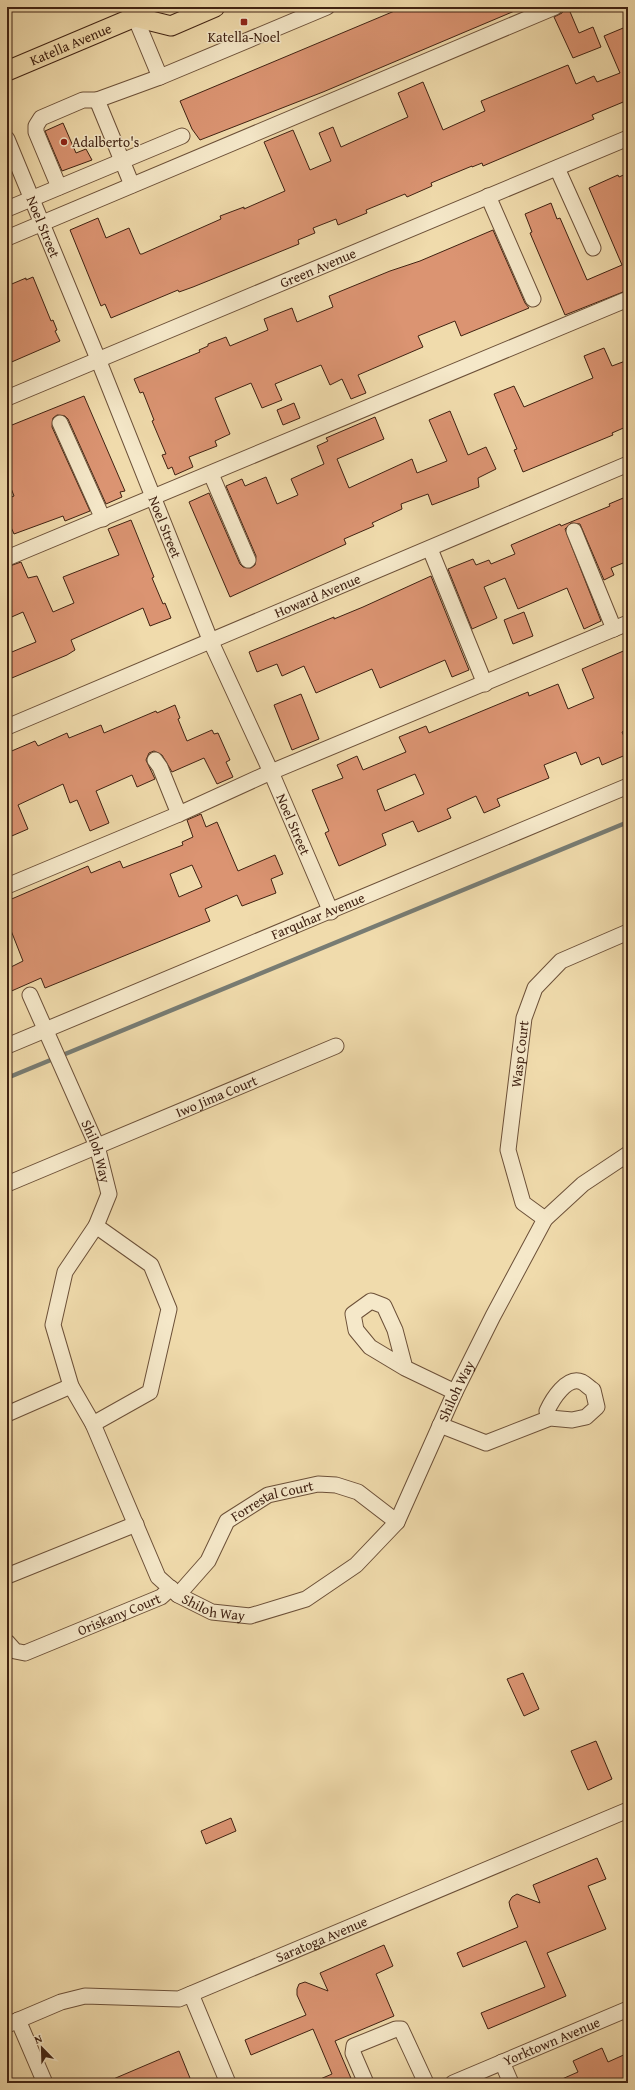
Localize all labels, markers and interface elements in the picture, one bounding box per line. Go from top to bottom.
marker: Katella-Noel [239,17,249,27]
street label: Katella Avenue [27,18,115,70]
place label: Katella-Noel [208,27,280,47]
place label: Adalberto's [72,132,139,152]
marker: Adalberto's [59,137,69,147]
street label: Noel Street [22,193,65,261]
street label: Green Avenue [277,243,359,293]
street label: Noel Street [144,493,187,561]
street label: Howard Avenue [271,568,364,623]
street label: Noel Street [271,790,316,858]
street label: Farquhar Avenue [268,887,368,944]
street label: Wasp Court [506,1019,534,1089]
street label: Iwo Jima Court [172,1070,260,1122]
street label: Shiloh Way [76,1116,116,1185]
street label: Shiloh Way [433,1357,479,1425]
street label: Forrestal Court [227,1475,315,1526]
street label: Oriskany Court [74,1588,164,1640]
street label: Shiloh Way [178,1589,246,1625]
street label: Saratoga Avenue [273,1911,371,1967]
street label: Yorktown Avenue [500,2012,604,2071]
north arrow [22,2028,62,2068]
text: N [32,2030,45,2048]

